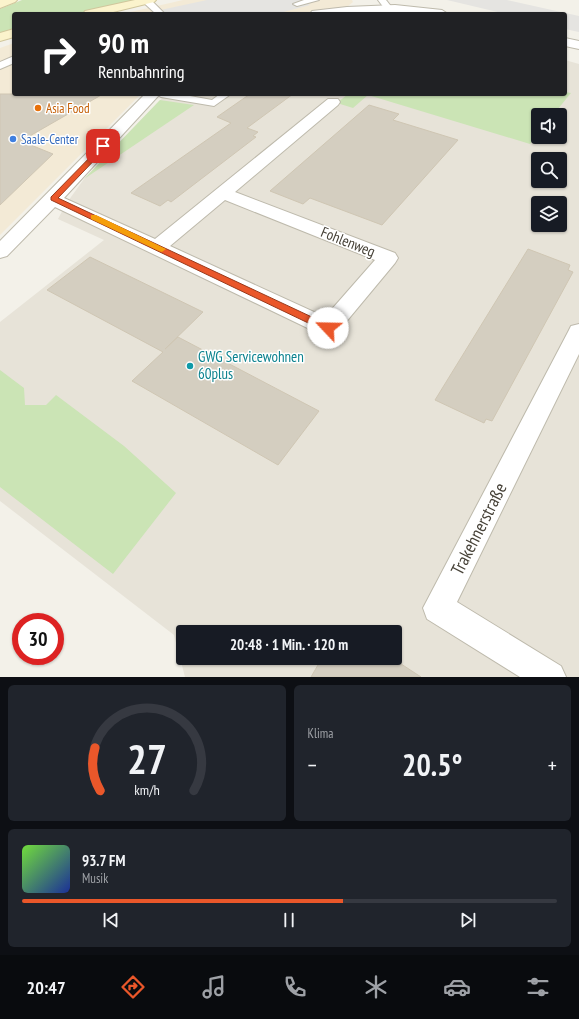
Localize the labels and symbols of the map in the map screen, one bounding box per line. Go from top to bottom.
place label: Asia Food [46,100,90,117]
marker: Asia Food [33,103,43,113]
pin [86,129,120,163]
place label: Saale-Center [21,131,79,148]
marker: Saale-Center [8,134,18,144]
street label: Fohlenweg [318,222,378,261]
position arrow [307,307,349,349]
place label: GWG Servicewohnen 60plus [198,347,304,383]
marker: GWG Servicewohnen 60plus [185,361,195,371]
street label: Trakehnerstraße [446,479,512,579]
speed limit sign: 30 [12,613,64,665]

